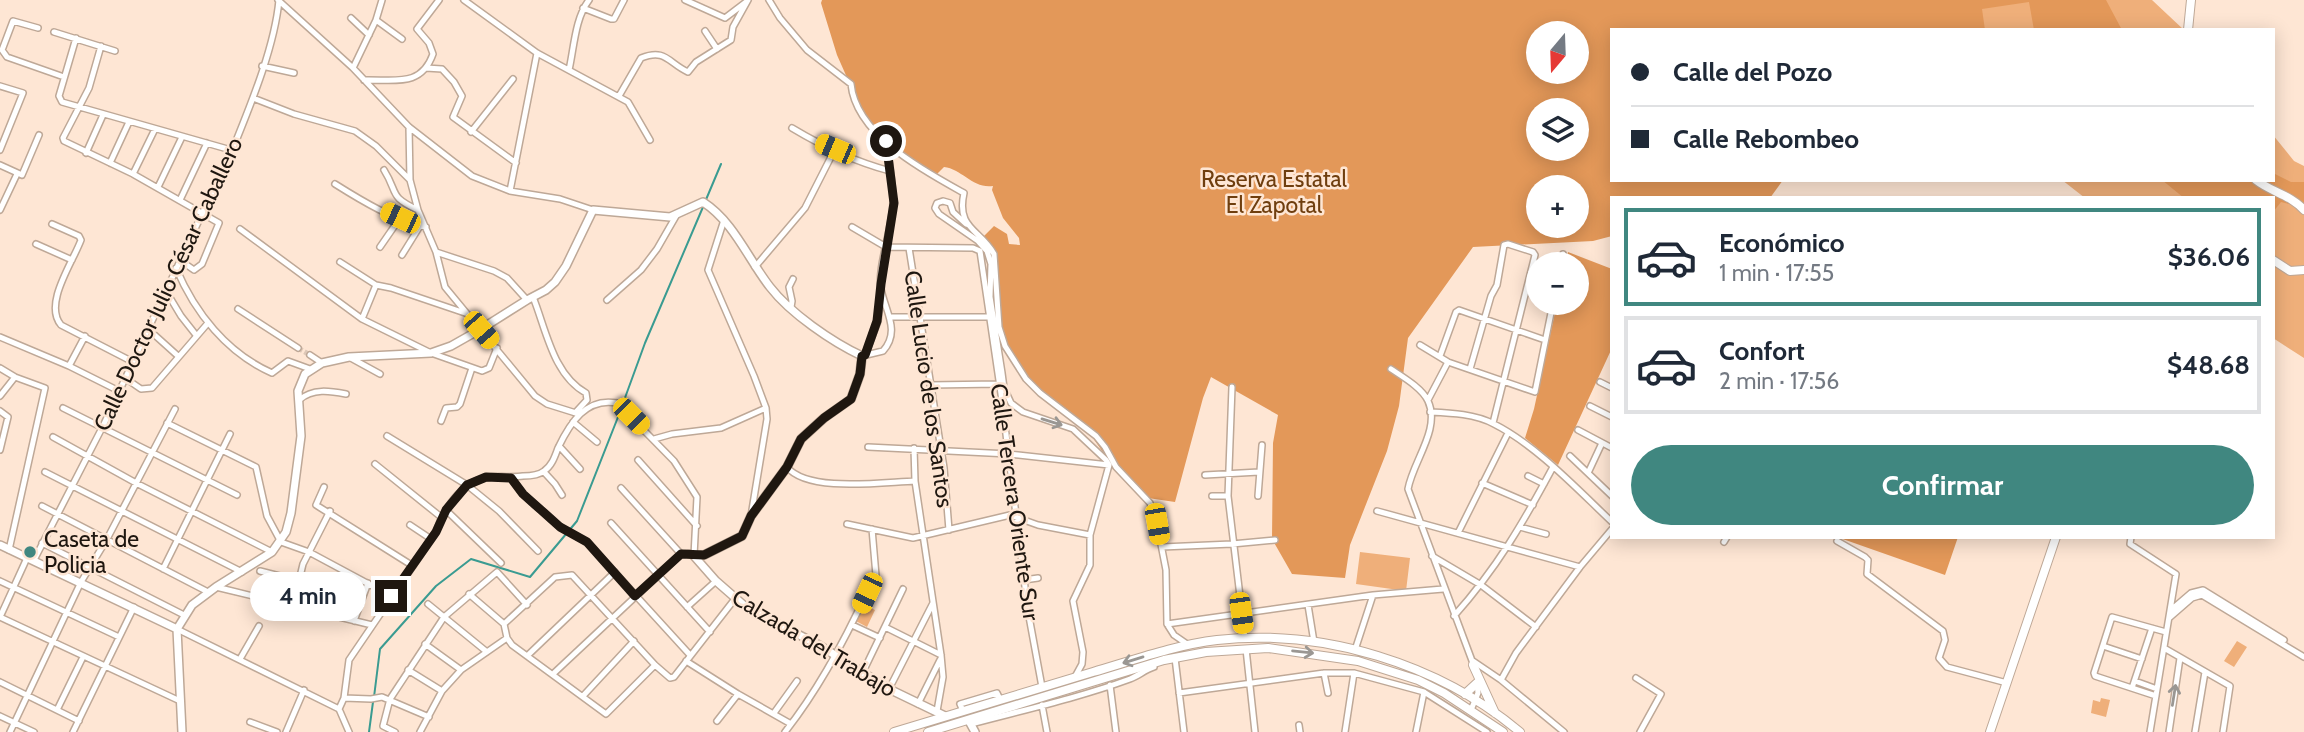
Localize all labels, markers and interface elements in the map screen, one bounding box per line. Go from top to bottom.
north arrow [1526,21,1589,84]
map controls [1526,21,1589,315]
text: Calle del Pozo [1673,56,1832,88]
button: layers [1526,98,1589,161]
text: Calle Rebombeo [1673,123,1859,155]
route start [870,125,902,157]
car [812,131,859,167]
street label: Calle Doctor Julio César Caballero [88,133,248,435]
park label: Reserva Estatal El Zapotal [1201,165,1348,219]
button: + [1526,175,1589,238]
car [377,200,424,236]
icon: car [1635,226,1698,289]
text: Económico [1719,227,1845,259]
text: $36.06 [2168,241,2250,273]
button: − [1526,252,1589,315]
text: 1 min · 17:55 [1719,259,1834,287]
street label: Calle Lucio de los Santos [899,269,959,509]
car [460,307,503,353]
icon: car [1635,334,1698,397]
text: Confort [1719,335,1805,367]
text: $48.68 [2167,349,2250,381]
text: 2 min · 17:56 [1719,367,1839,395]
street label: Calle Tercera Oriente Sur [985,382,1046,623]
car [609,394,654,438]
one-way arrow [1041,416,1063,429]
button: Confirmar [1631,445,2254,525]
car [1144,501,1171,547]
place label: Caseta de Policia [44,525,139,579]
marker: Caseta de Policia [22,544,38,560]
car [849,570,886,616]
callout: 4 min [251,572,366,620]
route end [375,580,407,612]
text: 4 min [279,582,337,610]
street label: Calzada del Trabajo [727,583,901,703]
car [1228,591,1255,635]
one-way arrow [1291,646,1314,659]
one-way arrow [1122,655,1144,668]
one-way arrow [2168,684,2181,707]

